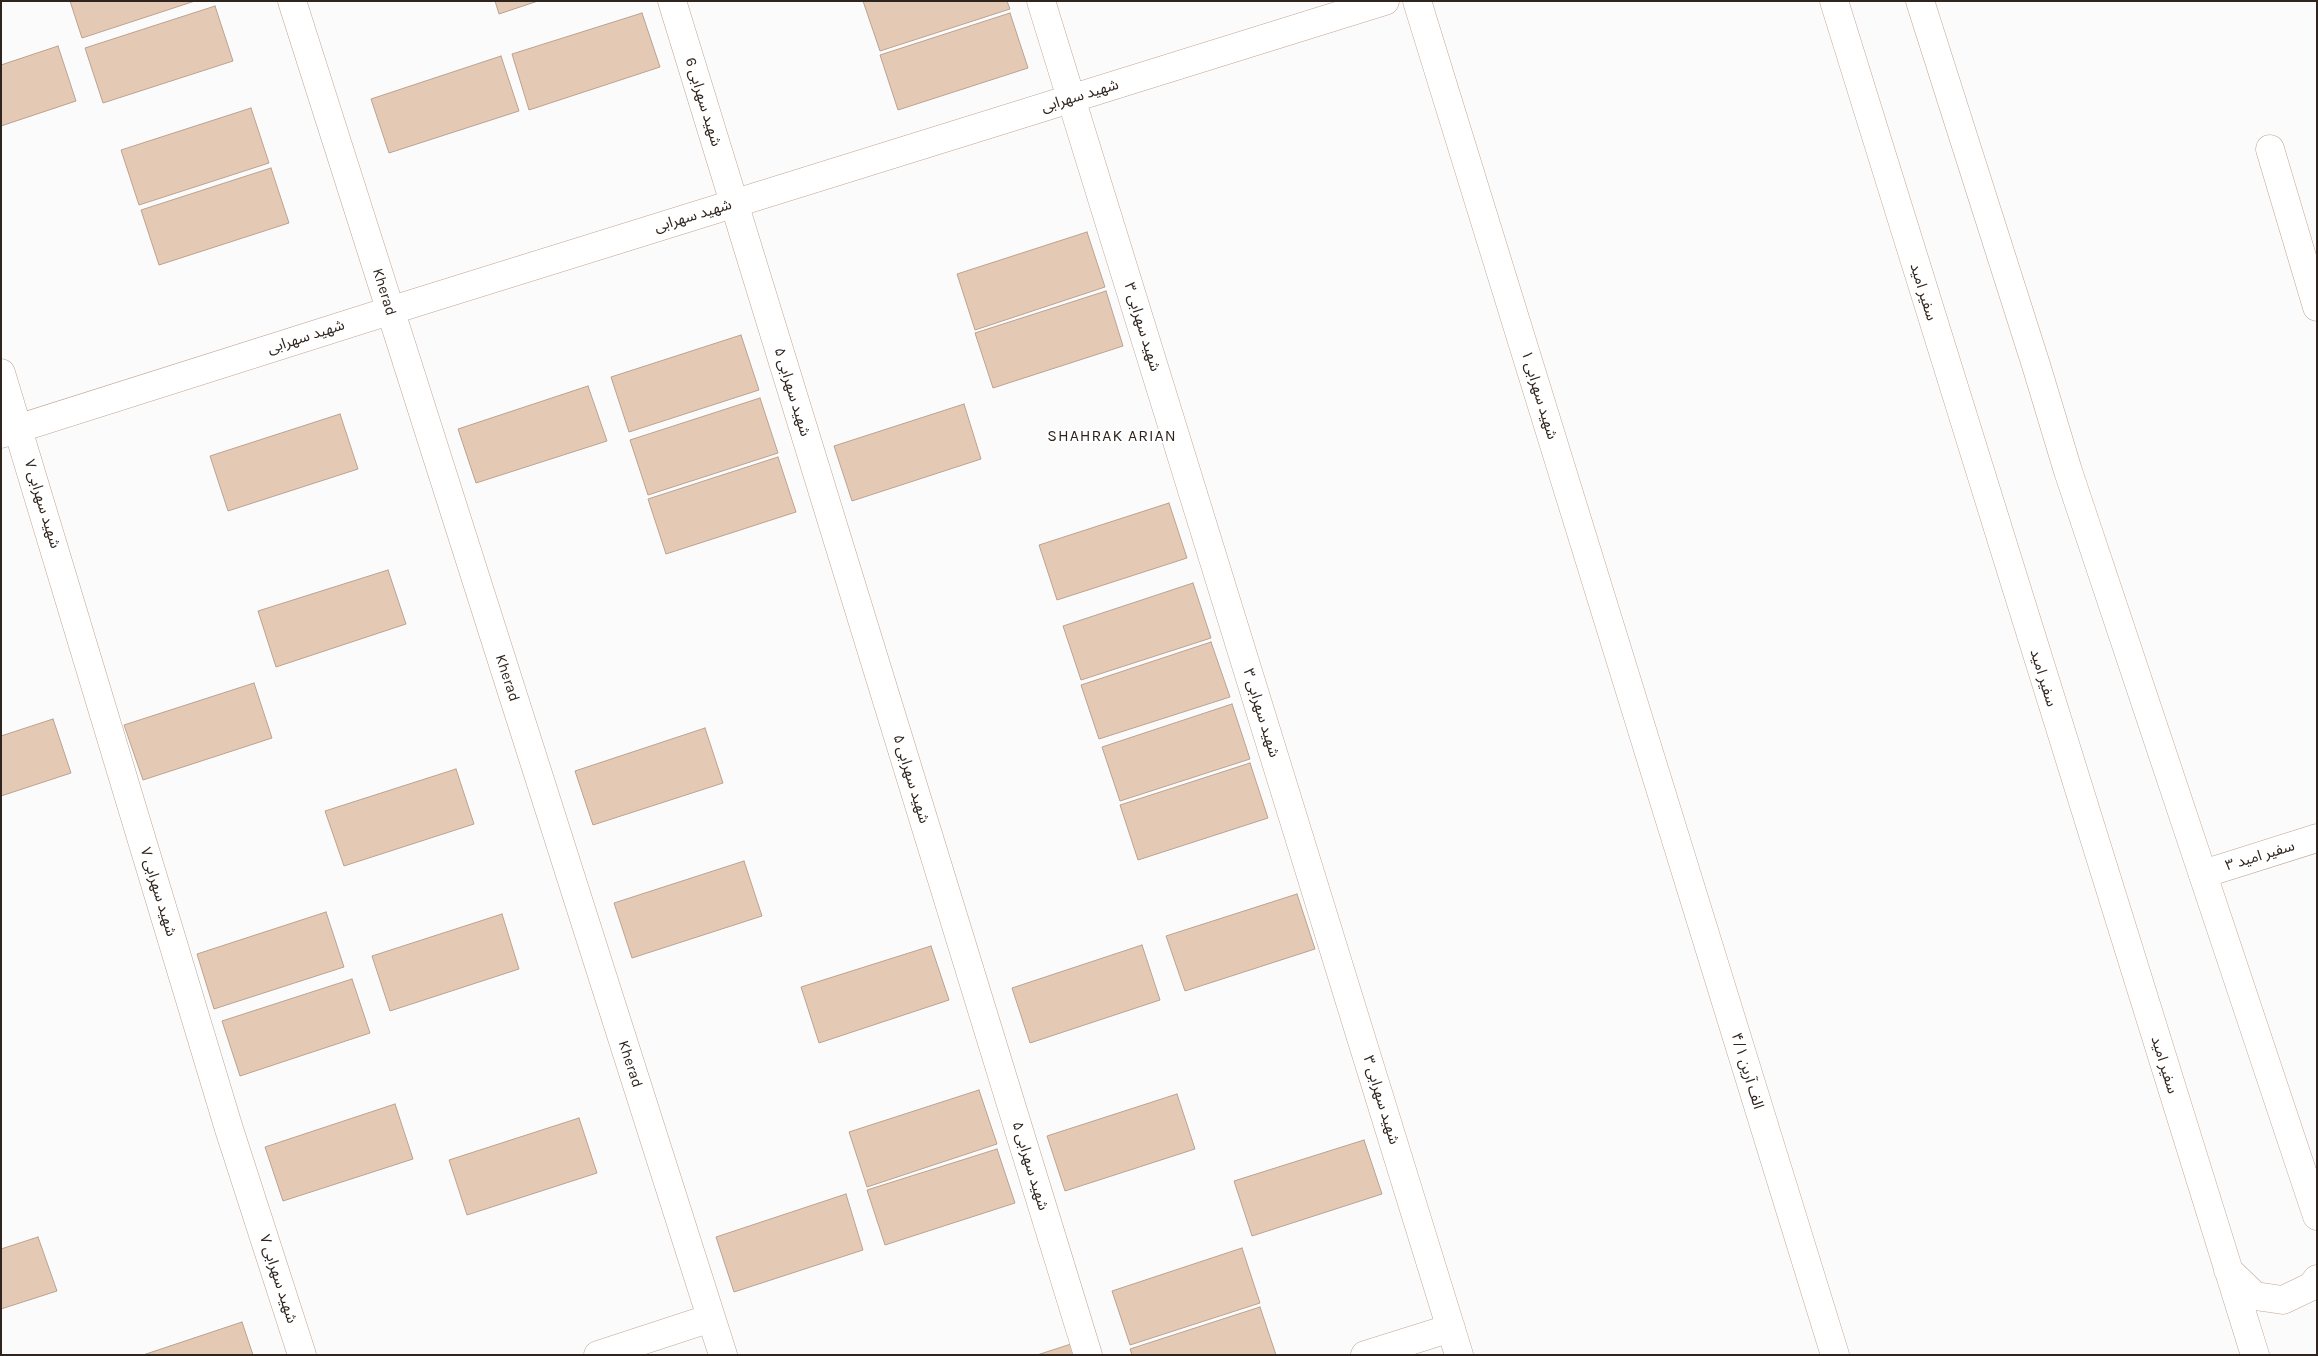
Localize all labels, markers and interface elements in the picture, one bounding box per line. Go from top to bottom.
street label: شهید سهرابی 6 [681,55,725,149]
street label: شهید سهرابی [1039,76,1121,116]
street label: شهید سهرابی [652,196,734,236]
street label: سفیر امید [1906,261,1940,323]
street label: Kherad [368,266,400,318]
street label: شهید سهرابی ۳ [1120,280,1164,374]
street label: شهید سهرابی [265,316,347,358]
street label: شهید سهرابی ۵ [770,345,814,439]
street label: شهید سهرابی ۱ [1517,348,1561,442]
district label: SHAHRAK ARIAN [1046,426,1178,446]
street label: شهید سهرابی ۷ [20,457,64,551]
street label: سفیر امید [2026,647,2060,709]
street label: Kherad [491,652,523,704]
street label: شهید سهرابی ۳ [1239,666,1283,760]
street label: شهید سهرابی ۵ [889,732,933,826]
street label: سفیر امید ۳ [2223,837,2297,875]
street label: شهید سهرابی ۷ [136,845,180,939]
street label: ۴/۱ الف آرین [1727,1031,1767,1111]
street label: سفیر امید [2147,1034,2181,1096]
street label: Kherad [614,1038,646,1090]
street label: شهید سهرابی ۳ [1359,1053,1403,1147]
street label: شهید سهرابی ۵ [1008,1119,1052,1213]
street label: شهید سهرابی ۷ [255,1232,301,1326]

